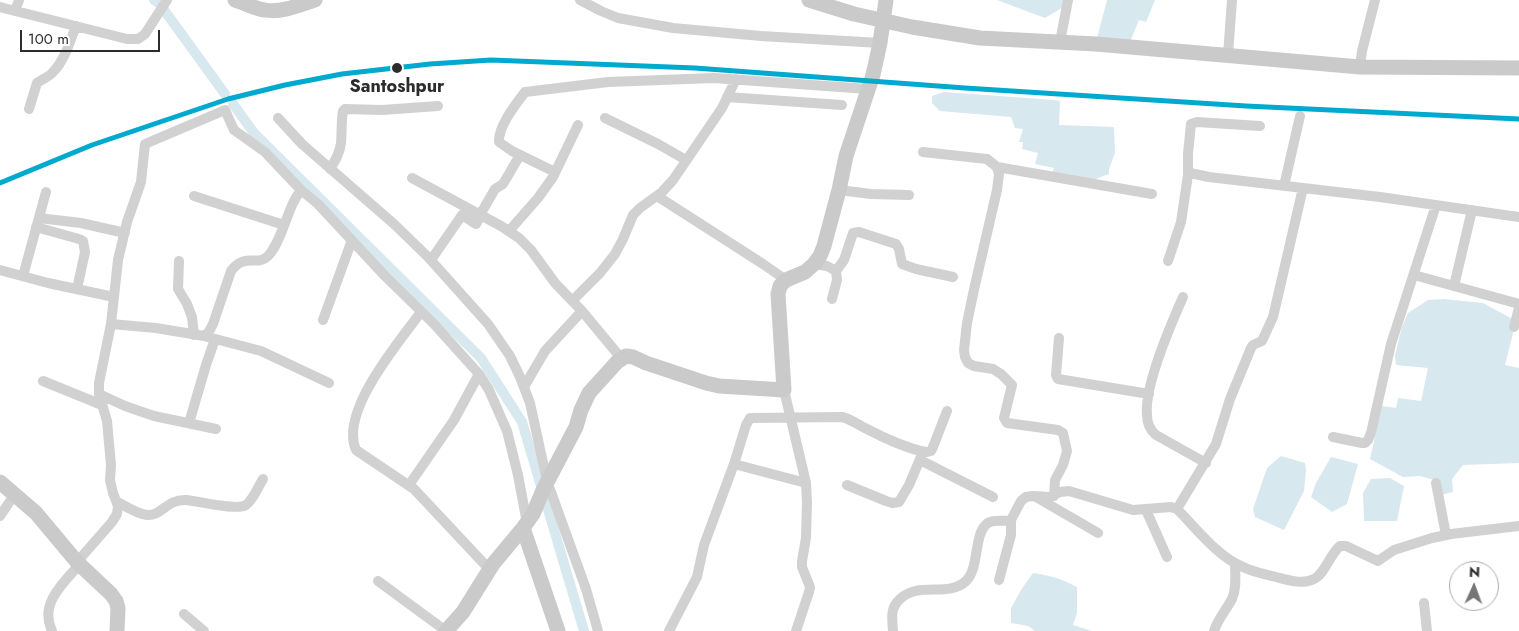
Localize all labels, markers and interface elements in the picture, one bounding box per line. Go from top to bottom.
scale bar [22,20,162,52]
text: 100 m [28,28,69,50]
marker: Santoshpur [390,61,404,75]
place label: Santoshpur [350,77,444,99]
north arrow [1449,561,1499,611]
text: N [1469,562,1480,582]

